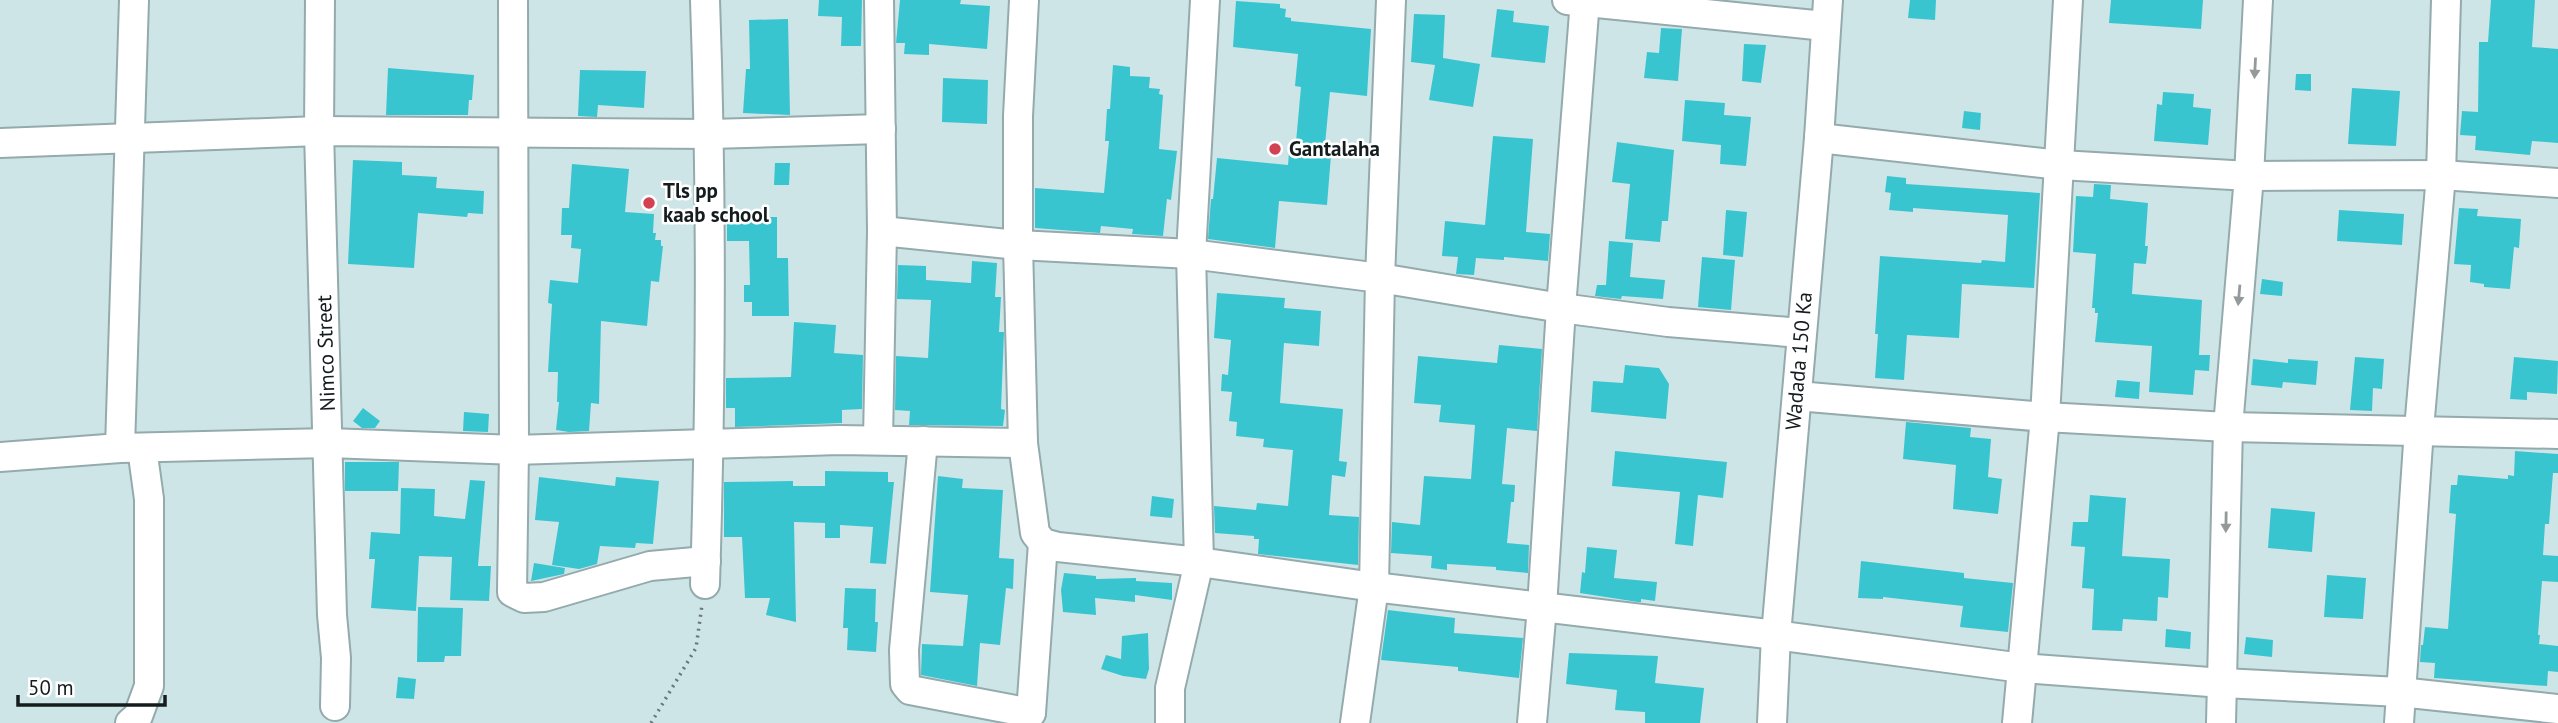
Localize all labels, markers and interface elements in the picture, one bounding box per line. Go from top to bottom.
one-way arrow [2249,57,2260,79]
place label: Gantalaha [1289,135,1380,162]
marker: Gantalaha [1267,141,1283,157]
place label: Tls pp kaab school [663,177,770,228]
marker: Tls pp kaab school [641,195,657,211]
one-way arrow [2233,284,2244,306]
street label: Wadada 150 Ka [1779,291,1818,431]
street label: Nimco Street [310,294,341,412]
one-way arrow [2220,511,2232,533]
scale bar [18,664,164,708]
text: 50 m [28,674,74,701]

